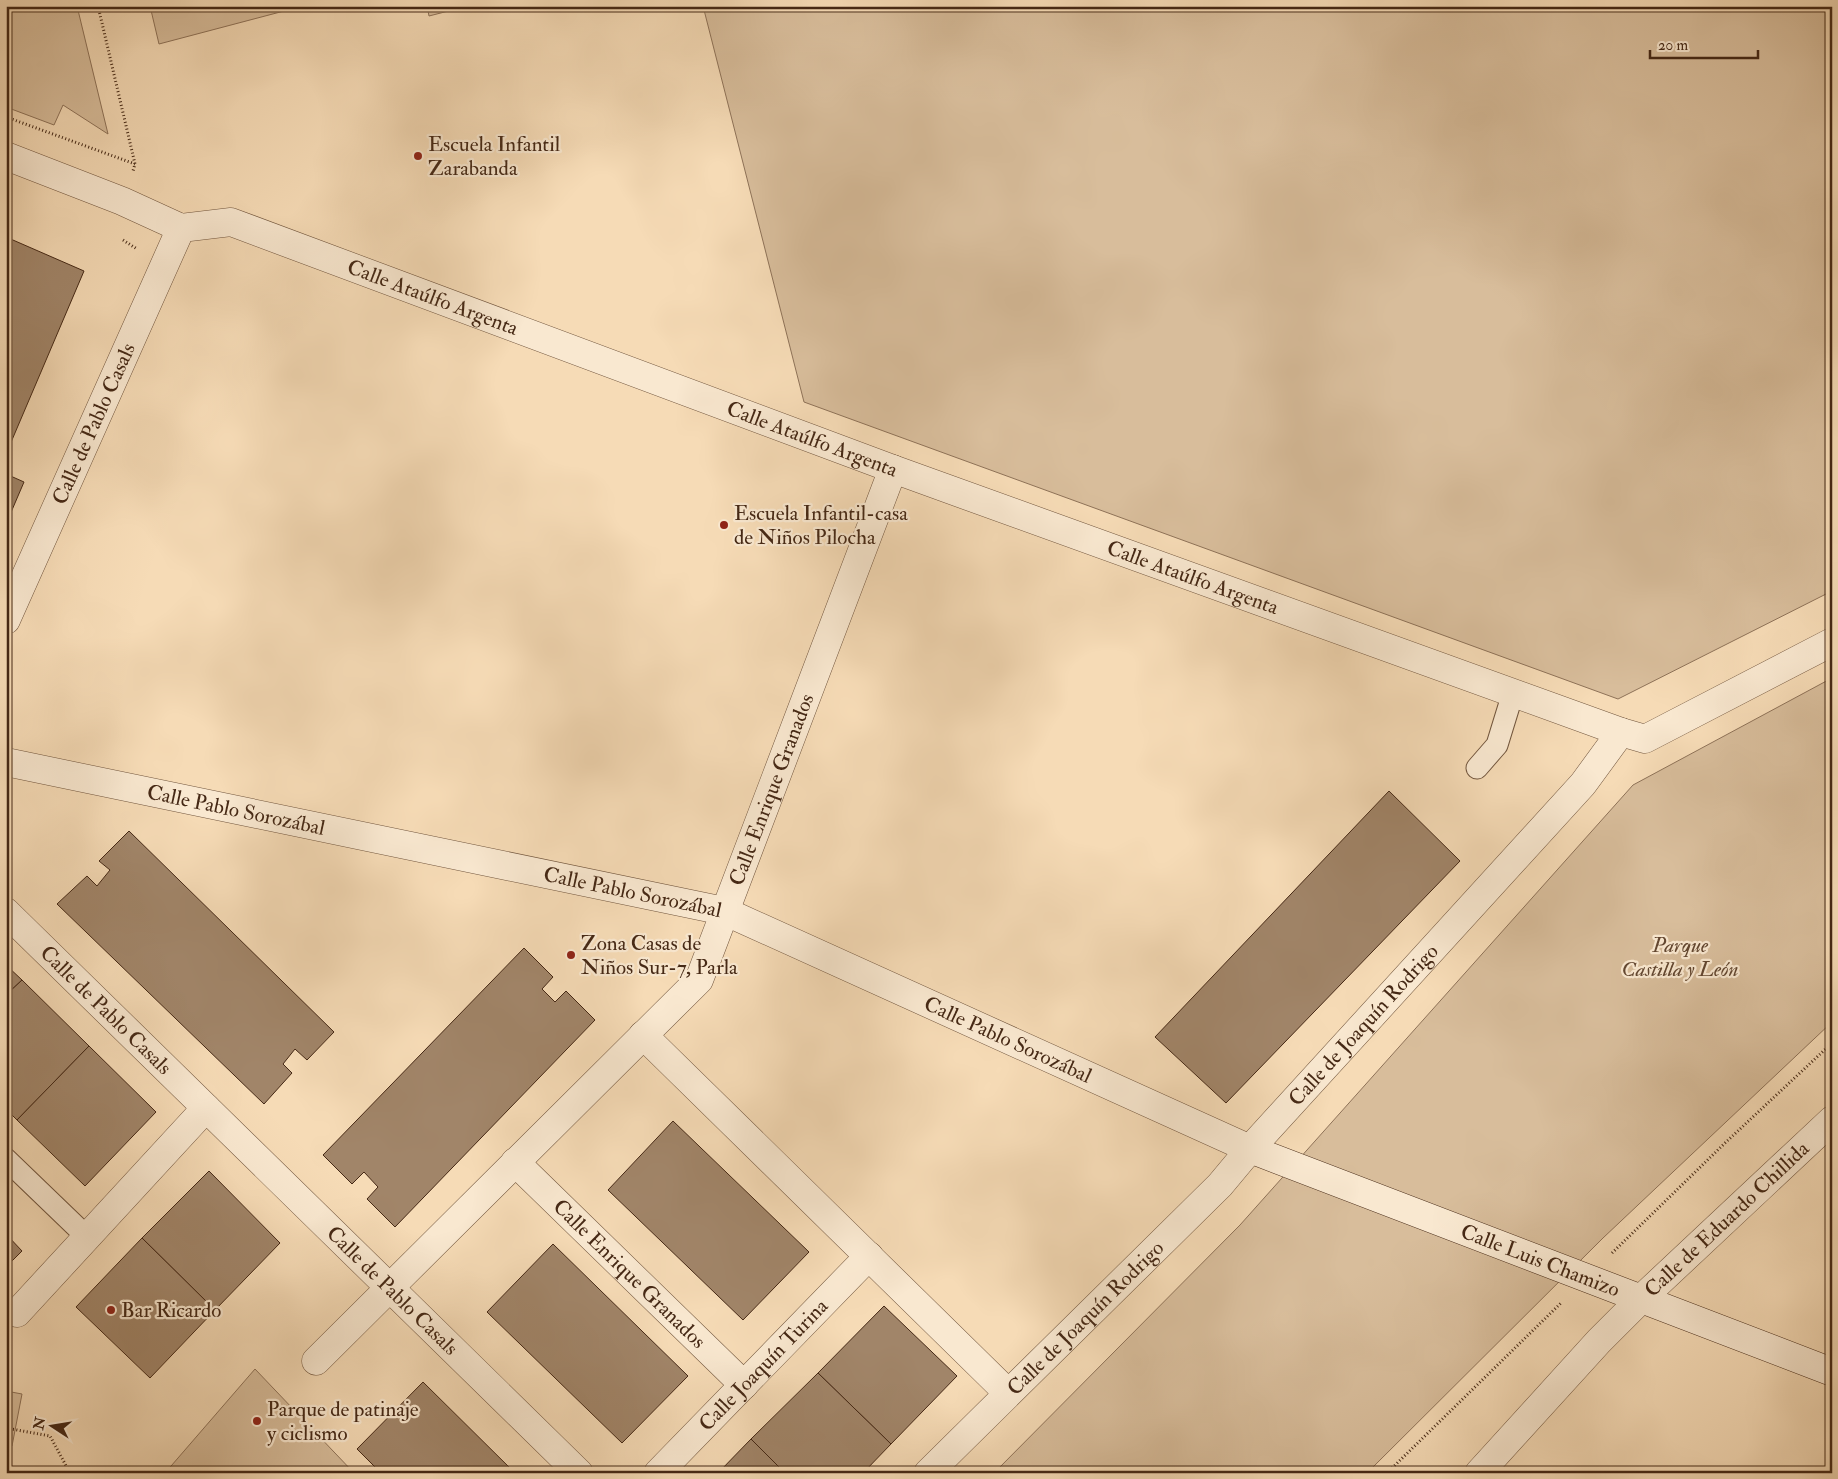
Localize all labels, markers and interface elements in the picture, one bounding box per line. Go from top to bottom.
scale bar [1650,28,1758,60]
text: 20 m [1658,36,1688,55]
place label: Escuela Infantil Zarabanda [428,131,561,182]
marker: Escuela Infantil Zarabanda [412,150,424,162]
street label: Calle Ataúlfo Argenta [343,253,522,342]
street label: Calle de Pablo Casals [46,339,141,509]
street label: Calle Ataúlfo Argenta [723,395,902,483]
place label: Escuela Infantil-casa de Niños Pilocha [734,500,908,551]
marker: Escuela Infantil-casa de Niños Pilocha [718,519,730,531]
street label: Calle Ataúlfo Argenta [1103,534,1283,621]
street label: Calle Enrique Granados [723,690,820,889]
street label: Calle Pablo Sorozábal [145,778,328,841]
street label: Calle Pablo Sorozábal [541,860,725,924]
place label: Zona Casas de Niños Sur-7, Parla [581,930,738,981]
park label: Parque Castilla y León [1622,932,1738,983]
street label: Calle de Joaquín Rodrigo [1282,938,1444,1112]
street label: Calle de Pablo Casals [34,939,178,1081]
marker: Zona Casas de Niños Sur-7, Parla [565,949,577,961]
street label: Calle Pablo Sorozábal [920,990,1097,1089]
street label: Calle de Eduardo Chillida [1638,1135,1815,1303]
street label: Calle Enrique Granados [547,1193,712,1354]
street label: Calle Luis Chamizo [1457,1218,1624,1303]
street label: Calle de Pablo Casals [321,1220,464,1361]
street label: Calle de Joaquín Rodrigo [1001,1234,1170,1401]
street label: Calle Joaquín Turina [693,1292,834,1437]
place label: Bar Ricardo [121,1297,221,1324]
marker: Bar Ricardo [105,1304,117,1316]
place label: Parque de patinaje y ciclismo [267,1396,419,1447]
north arrow [28,1402,78,1452]
text: N [30,1415,49,1432]
marker: Parque de patinaje y ciclismo [251,1415,263,1427]

